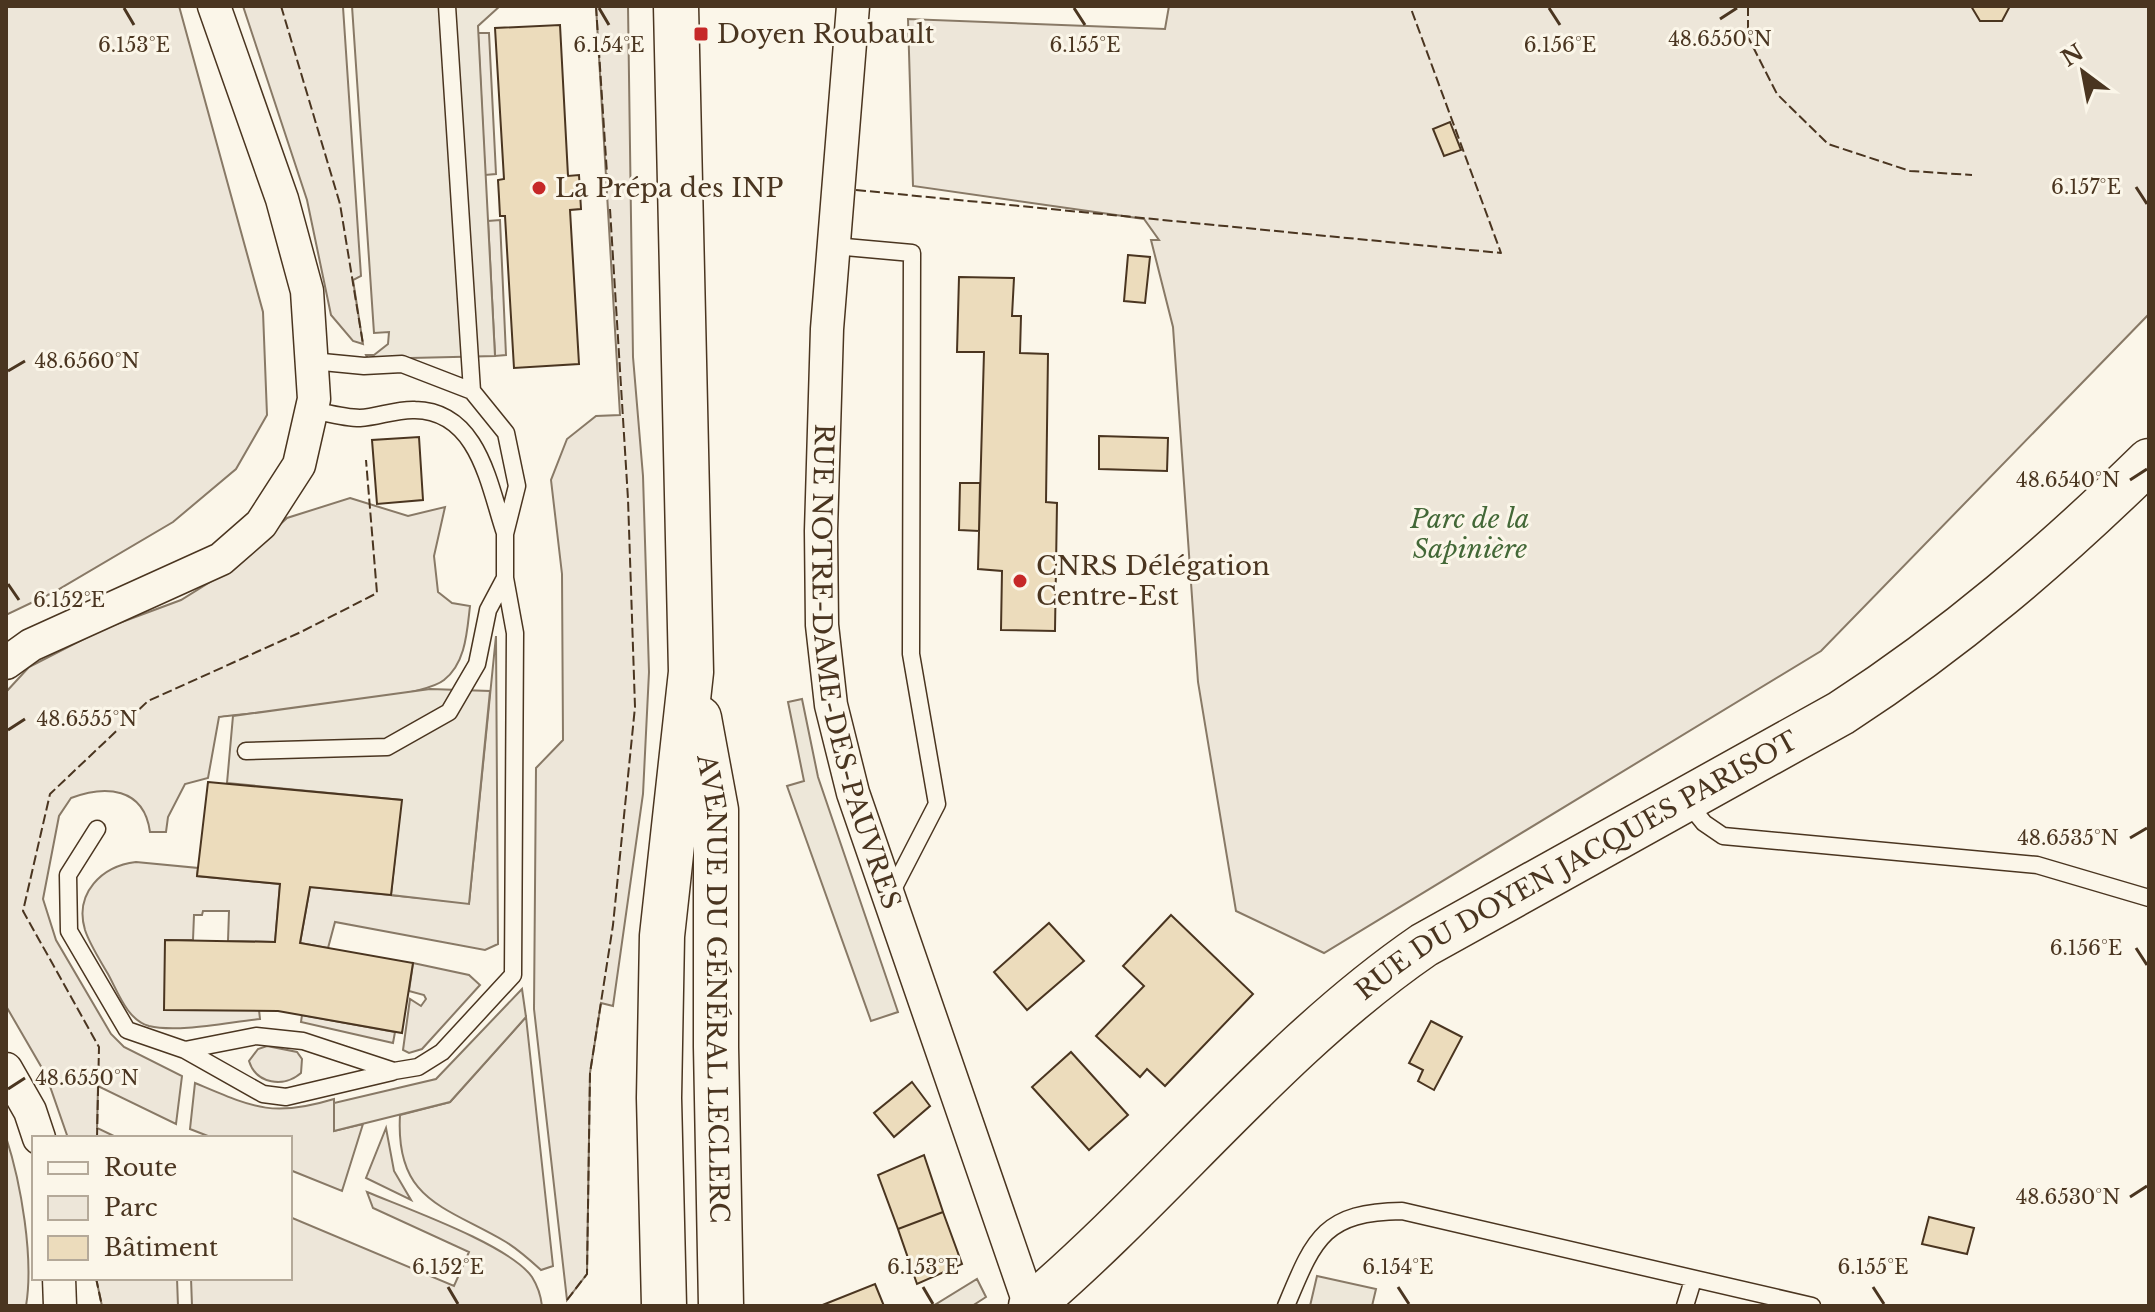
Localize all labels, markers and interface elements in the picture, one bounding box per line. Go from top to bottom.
place label: Doyen Roubault [717,18,935,50]
marker: Doyen Roubault [692,25,710,43]
text: 48.6550°N [1668,27,1772,51]
north arrow [2043,32,2123,112]
text: 6.153°E [98,33,170,57]
text: 6.154°E [573,33,645,57]
text: 6.155°E [1049,33,1121,57]
text: 6.156°E [1524,33,1596,57]
text: N [2057,38,2089,72]
place label: La Prépa des INP [555,172,784,204]
text: 6.157°E [2051,175,2121,199]
marker: La Prépa des INP [530,179,548,197]
text: 48.6560°N [34,349,140,373]
street label: RUE NOTRE-DAME-DES-PAUVRES [805,423,908,913]
text: 48.6540°N [2016,468,2120,492]
park label: Parc de la Sapinière [1409,503,1530,565]
place label: CNRS Délégation Centre-Est [1036,550,1270,612]
marker: CNRS Délégation Centre-Est [1011,572,1029,590]
text: 6.152°E [33,588,105,612]
text: 48.6555°N [37,707,137,731]
street label: RUE DU DOYEN JACQUES PARISOT [1349,724,1803,1007]
street label: AVENUE DU GÉNÉRAL LECLERC [690,751,735,1224]
text: 48.6535°N [2017,826,2119,850]
text: 6.156°E [2050,936,2122,960]
text: 48.6550°N [35,1066,139,1090]
legend [32,1136,292,1280]
text: Route [104,1153,177,1182]
text: 48.6530°N [2016,1185,2120,1209]
text: Parc [104,1193,158,1222]
text: Bâtiment [104,1233,218,1262]
text: 6.152°E [412,1255,484,1279]
text: 6.153°E [887,1255,959,1279]
text: 6.154°E [1362,1255,1434,1279]
text: 6.155°E [1837,1255,1909,1279]

